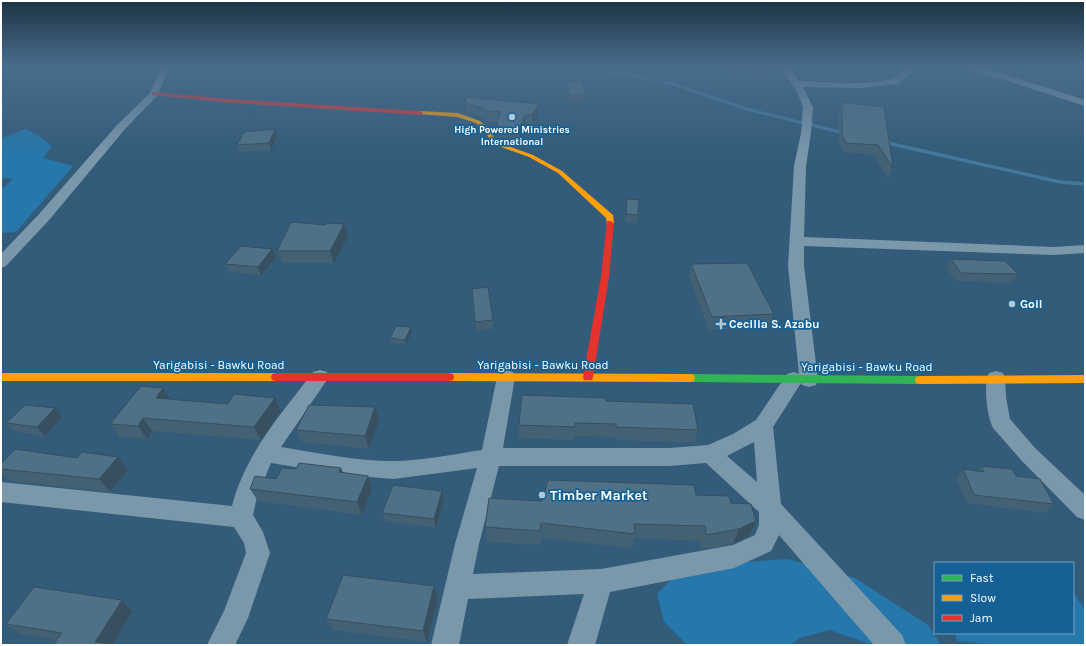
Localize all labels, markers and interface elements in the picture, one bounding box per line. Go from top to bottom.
marker: High Powered Ministries International [507,112,517,122]
place label: High Powered Ministries International [454,124,570,148]
place label: Goil [1020,297,1043,311]
marker: Goil [1007,299,1017,309]
place label: Cecilia S. Azabu [729,317,820,331]
marker: Cecilia S. Azabu [716,319,726,329]
street label: Yarigabisi - Bawku Road [153,358,285,372]
street label: Yarigabisi - Bawku Road [477,358,609,372]
street label: Yarigabisi - Bawku Road [801,360,933,374]
place label: Timber Market [550,487,648,504]
marker: Timber Market [537,490,547,500]
legend [934,562,1074,634]
text: Fast [970,571,994,585]
text: Slow [970,591,996,605]
text: Jam [970,611,993,625]

